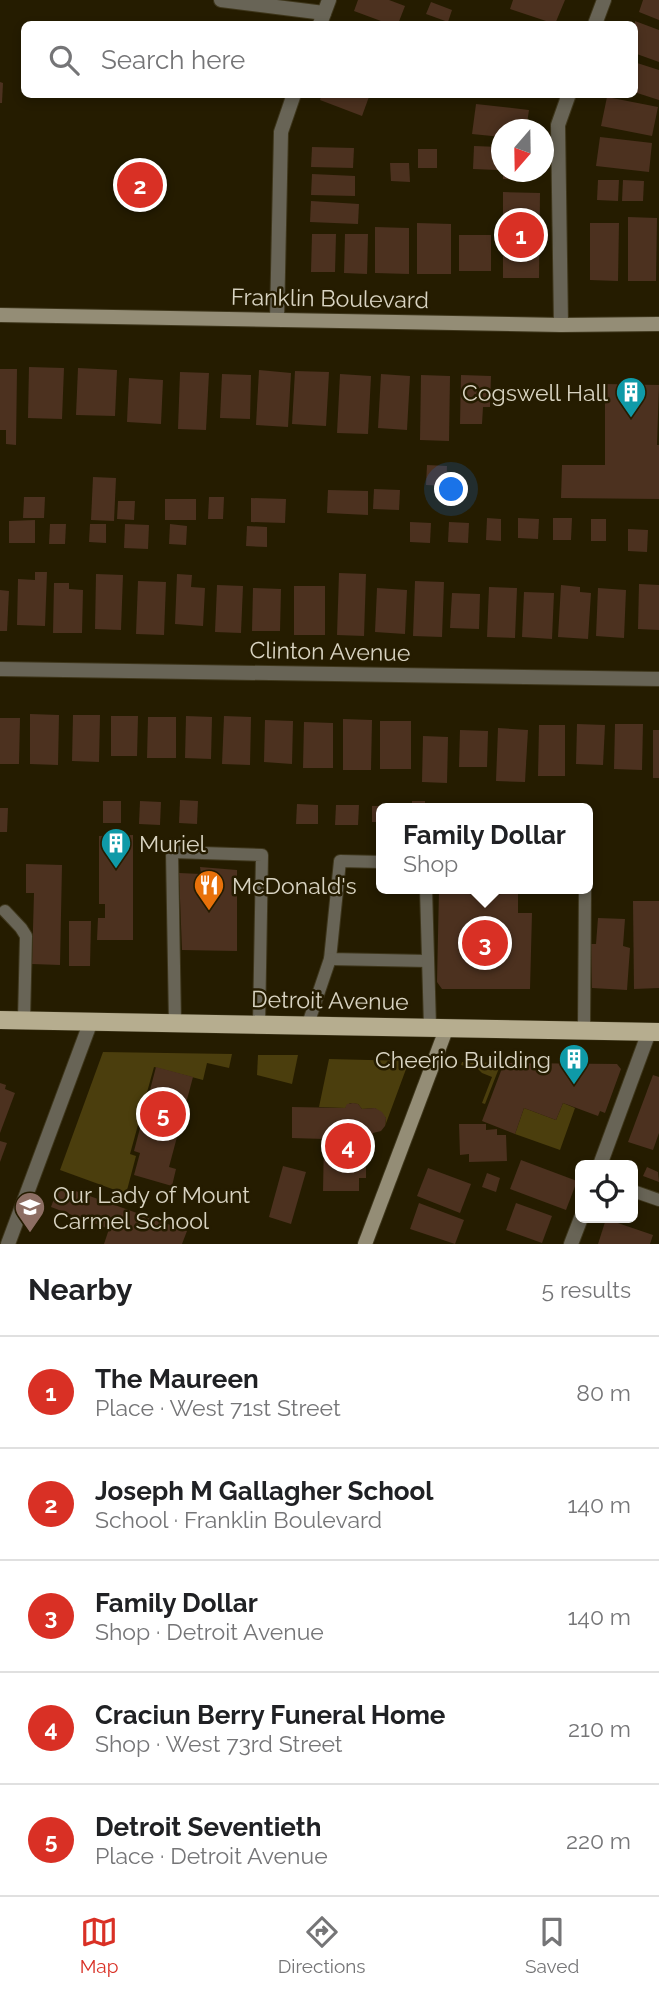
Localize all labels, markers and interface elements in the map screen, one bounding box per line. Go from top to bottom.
search box [21,21,638,98]
icon: search [45,41,83,79]
text: Search here [101,45,245,75]
north arrow [491,119,554,182]
pin: 2 [117,159,163,211]
pin: 1 [498,209,544,261]
street label: Franklin Boulevard [231,283,429,313]
building icon: Cogswell Hall [614,375,648,419]
place label: Cogswell Hall [462,379,609,406]
your location [434,472,468,506]
street label: Clinton Avenue [249,636,411,666]
popup [376,803,593,894]
text: Family Dollar [403,820,566,850]
building icon: Muriel [99,826,133,870]
place label: Muriel [139,830,206,857]
text: Shop [403,850,458,877]
restaurant icon: McDonald's [192,868,226,912]
place label: McDonald's [232,872,357,899]
pin: 3 [462,917,508,969]
street label: Detroit Avenue [251,985,409,1015]
building icon: Cheerio Building [557,1042,591,1086]
place label: Cheerio Building [375,1046,551,1073]
pin: 5 [140,1088,186,1140]
pin: 4 [325,1120,371,1172]
map controls [575,1160,638,1223]
button: locate [575,1160,638,1223]
place label: Our Lady of Mount Carmel School [53,1181,250,1234]
school or university icon: Our Lady of Mount Carmel School [13,1190,47,1234]
text: Nearby [28,1272,132,1307]
text: 5 results [542,1276,631,1303]
text: The Maureen [95,1364,259,1394]
text: 1 [45,1379,57,1406]
text: 80 m [576,1379,631,1406]
text: Place · West 71st Street [95,1394,341,1421]
text: Joseph M Gallagher School [95,1476,434,1506]
text: 2 [45,1491,57,1518]
text: 140 m [568,1491,631,1518]
text: School · Franklin Boulevard [95,1506,382,1533]
text: Family Dollar [95,1588,258,1618]
text: 3 [45,1603,57,1630]
text: 140 m [568,1603,631,1630]
text: Shop · Detroit Avenue [95,1618,324,1645]
text: Craciun Berry Funeral Home [95,1700,445,1730]
text: 4 [44,1715,58,1742]
text: 210 m [568,1715,631,1742]
text: Shop · West 73rd Street [95,1730,343,1757]
text: Detroit Seventieth [95,1812,321,1842]
text: 5 [45,1827,57,1854]
text: 220 m [566,1827,631,1854]
text: Place · Detroit Avenue [95,1842,328,1869]
tab: Map [80,1913,118,1977]
tab: Directions [278,1913,366,1977]
tab: Saved [525,1913,579,1977]

